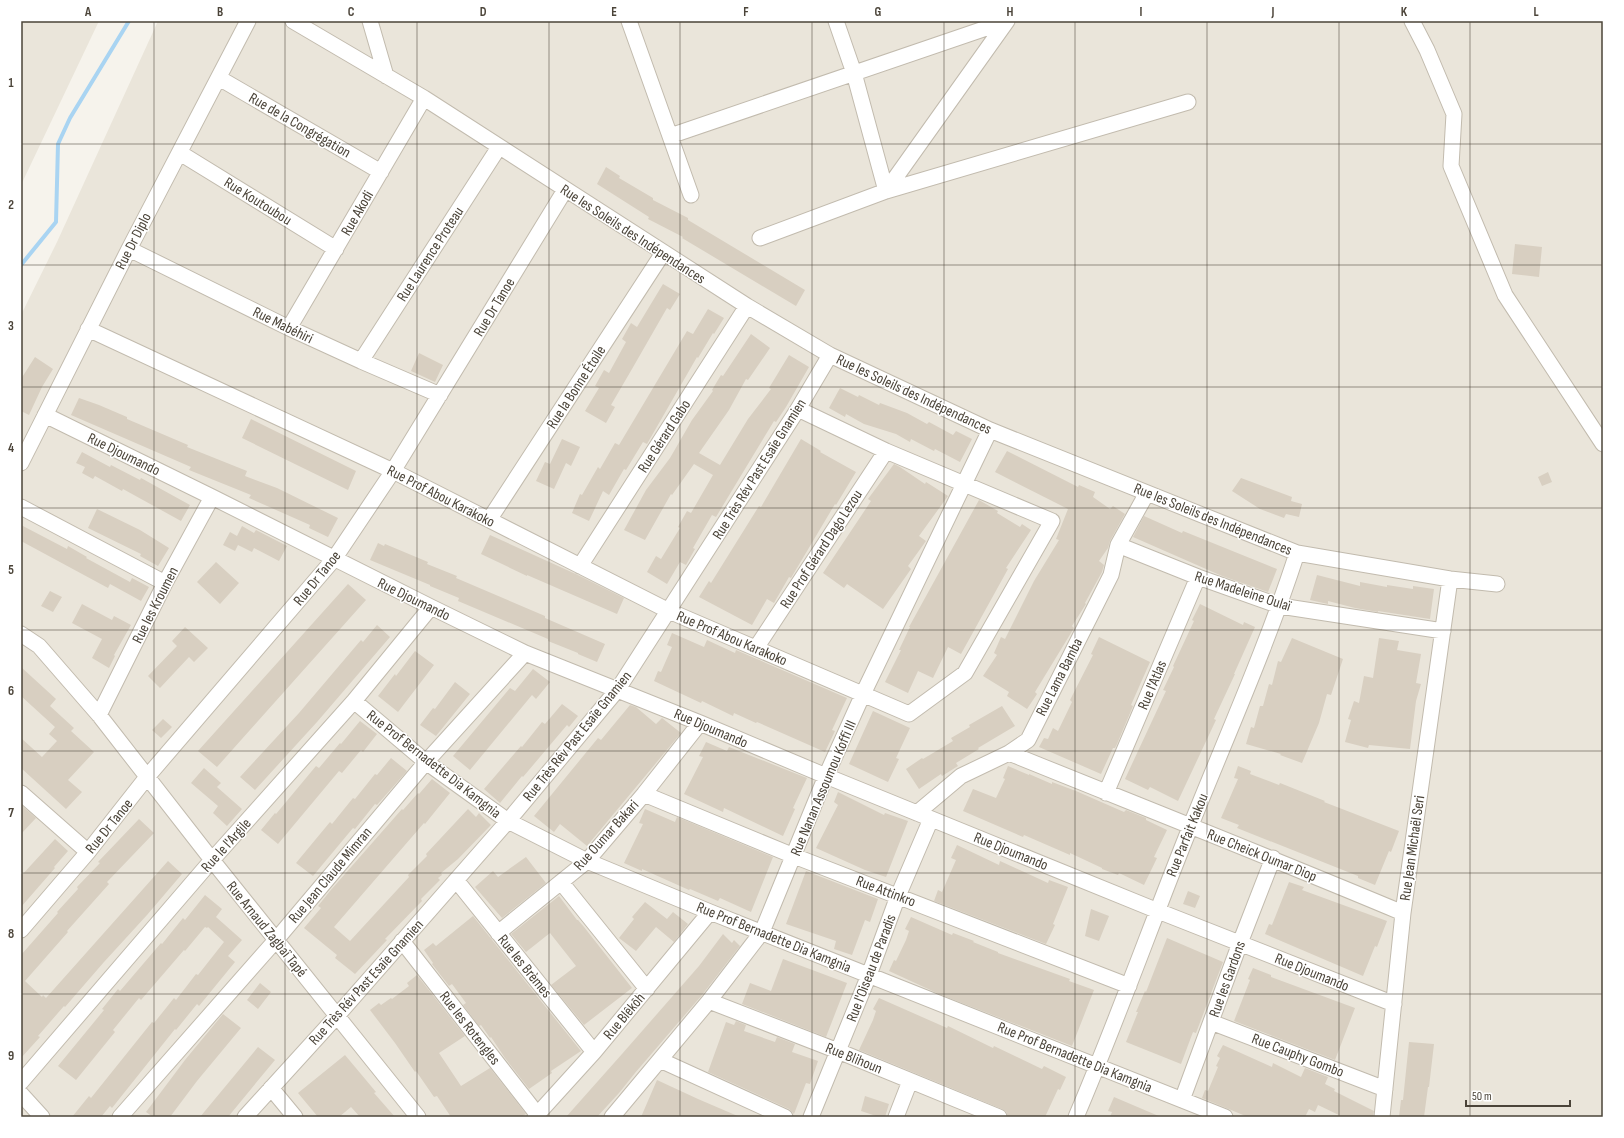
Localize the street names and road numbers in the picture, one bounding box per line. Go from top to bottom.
street label: Rue de la Congrégation [245,89,354,162]
street label: Rue Koutoubou [220,173,295,230]
street label: Rue les Soleils des Indépendances [557,180,709,288]
street label: Rue Akodi [337,187,378,239]
street label: Rue Laurence Proteau [393,203,468,305]
street label: Rue Dr Diplo [111,210,156,273]
street label: Rue Dr Tanoe [469,274,519,340]
street label: Rue Mabéhiri [249,303,316,348]
street label: Rue la Bonne Étoile [543,342,610,432]
street label: Rue les Soleils des Indépendances [833,350,995,439]
street label: Rue Très Rév Past Esaïe Gnamien [708,395,811,543]
street label: Rue Gérard Gabo [634,396,695,476]
street label: Rue Djoumando [84,429,163,480]
street label: Rue Prof Abou Karakoko [384,461,498,532]
street label: Rue les Soleils des Indépendances [1131,479,1295,560]
street label: Rue Prof Gérard Dago Lezou [776,486,867,612]
street label: Rue Dr Tanoe [289,547,345,610]
street label: Rue les Kroumen [128,564,183,647]
street label: Rue Madeleine Oulaï [1192,567,1295,616]
street label: Rue Djoumando [374,574,453,625]
street label: Rue Prof Abou Karakoko [674,607,790,670]
street label: Rue Lama Bamba [1032,635,1087,719]
street label: Rue l'Atlas [1134,658,1171,713]
street label: Rue Très Rév Past Esaïe Gnamien [519,667,636,805]
street label: Rue Djoumando [671,704,751,753]
street label: Rue Prof Bernadette Dia Kamgnia [363,706,505,823]
street label: Rue Nanan Assoumou Koffi III [786,717,861,859]
street label: Rue Parfait Kakou [1162,791,1213,880]
street label: Rue Jean Michaël Seri [1396,794,1429,902]
street label: Rue Dr Tanoe [81,795,137,858]
street label: Rue Oumar Bakari [570,796,643,875]
street label: Rue le l'Argile [197,814,256,876]
street label: Rue Jean Claude Mimran [285,823,376,927]
street label: Rue Cheick Oumar Diop [1204,825,1319,886]
street label: Rue Djoumando [971,828,1051,875]
street label: Rue Attinkro [853,871,918,912]
street label: Rue Arnaud Zagbaï Tapé [222,878,311,981]
street label: Rue Prof Bernadette Dia Kamgnia [694,898,854,977]
street label: Rue l'Oiseau de Paradis [842,912,901,1025]
street label: Rue Très Rév Past Esaïe Gnamien [305,916,428,1049]
street label: Rue les Brèmes [493,931,556,1002]
street label: Rue les Gardons [1205,938,1250,1020]
street label: Rue Djoumando [1272,949,1352,996]
street label: Rue les Rotengles [435,988,504,1069]
street label: Rue Blêkôh [599,989,649,1044]
street label: Rue Prof Bernadette Dia Kamgnia [995,1018,1155,1097]
street label: Rue Cauphy Gombo [1249,1029,1347,1082]
street label: Rue Blihoun [823,1039,885,1078]

